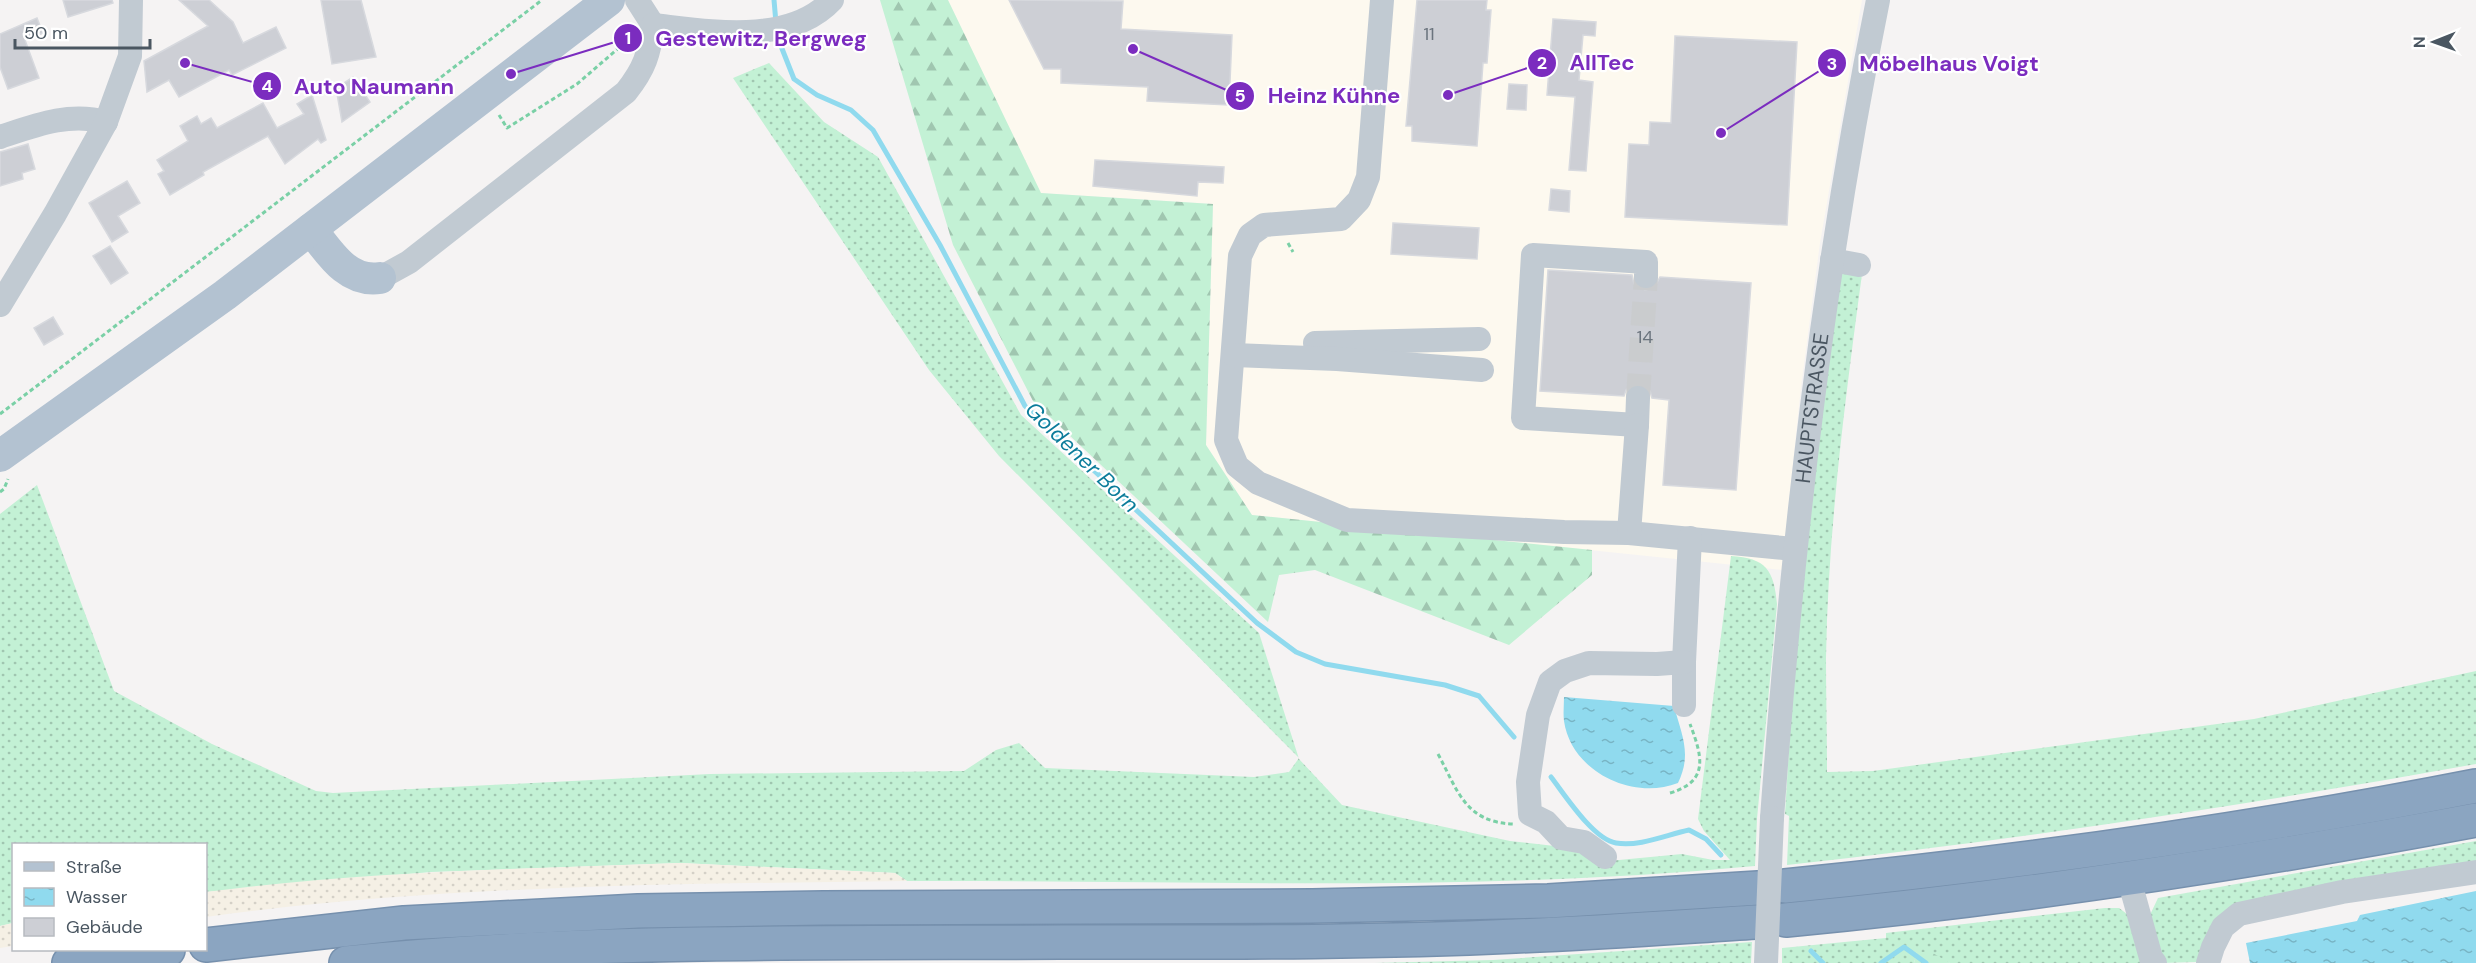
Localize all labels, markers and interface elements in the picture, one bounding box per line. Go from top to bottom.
scale bar [15,12,150,50]
north arrow [2404,12,2464,72]
callout: Gestewitz, Bergweg [613,18,879,58]
text: 50 m [24,21,68,45]
house number: 11 [1423,22,1435,46]
text: Gestewitz, Bergweg [655,24,867,53]
text: 1 [625,26,631,50]
text: N [2409,36,2430,48]
callout: AllTec [1527,43,1646,83]
callout: Möbelhaus Voigt [1817,43,2050,83]
text: AllTec [1569,48,1635,77]
text: Möbelhaus Voigt [1859,49,2039,78]
text: 2 [1537,51,1547,75]
text: 3 [1827,52,1837,76]
callout: Auto Naumann [252,66,466,106]
text: Auto Naumann [294,72,454,101]
text: 4 [261,74,273,98]
callout: Heinz Kühne [1225,76,1412,116]
text: Heinz Kühne [1268,81,1400,110]
text: 5 [1234,84,1246,108]
house number: 14 [1637,325,1653,349]
street label: HAUPTSTRASSE [1789,331,1836,485]
water label: Goldener Born [1019,395,1145,519]
legend [12,843,207,951]
text: Straße [66,855,122,879]
text: Wasser [66,885,128,909]
text: Gebäude [66,915,143,939]

